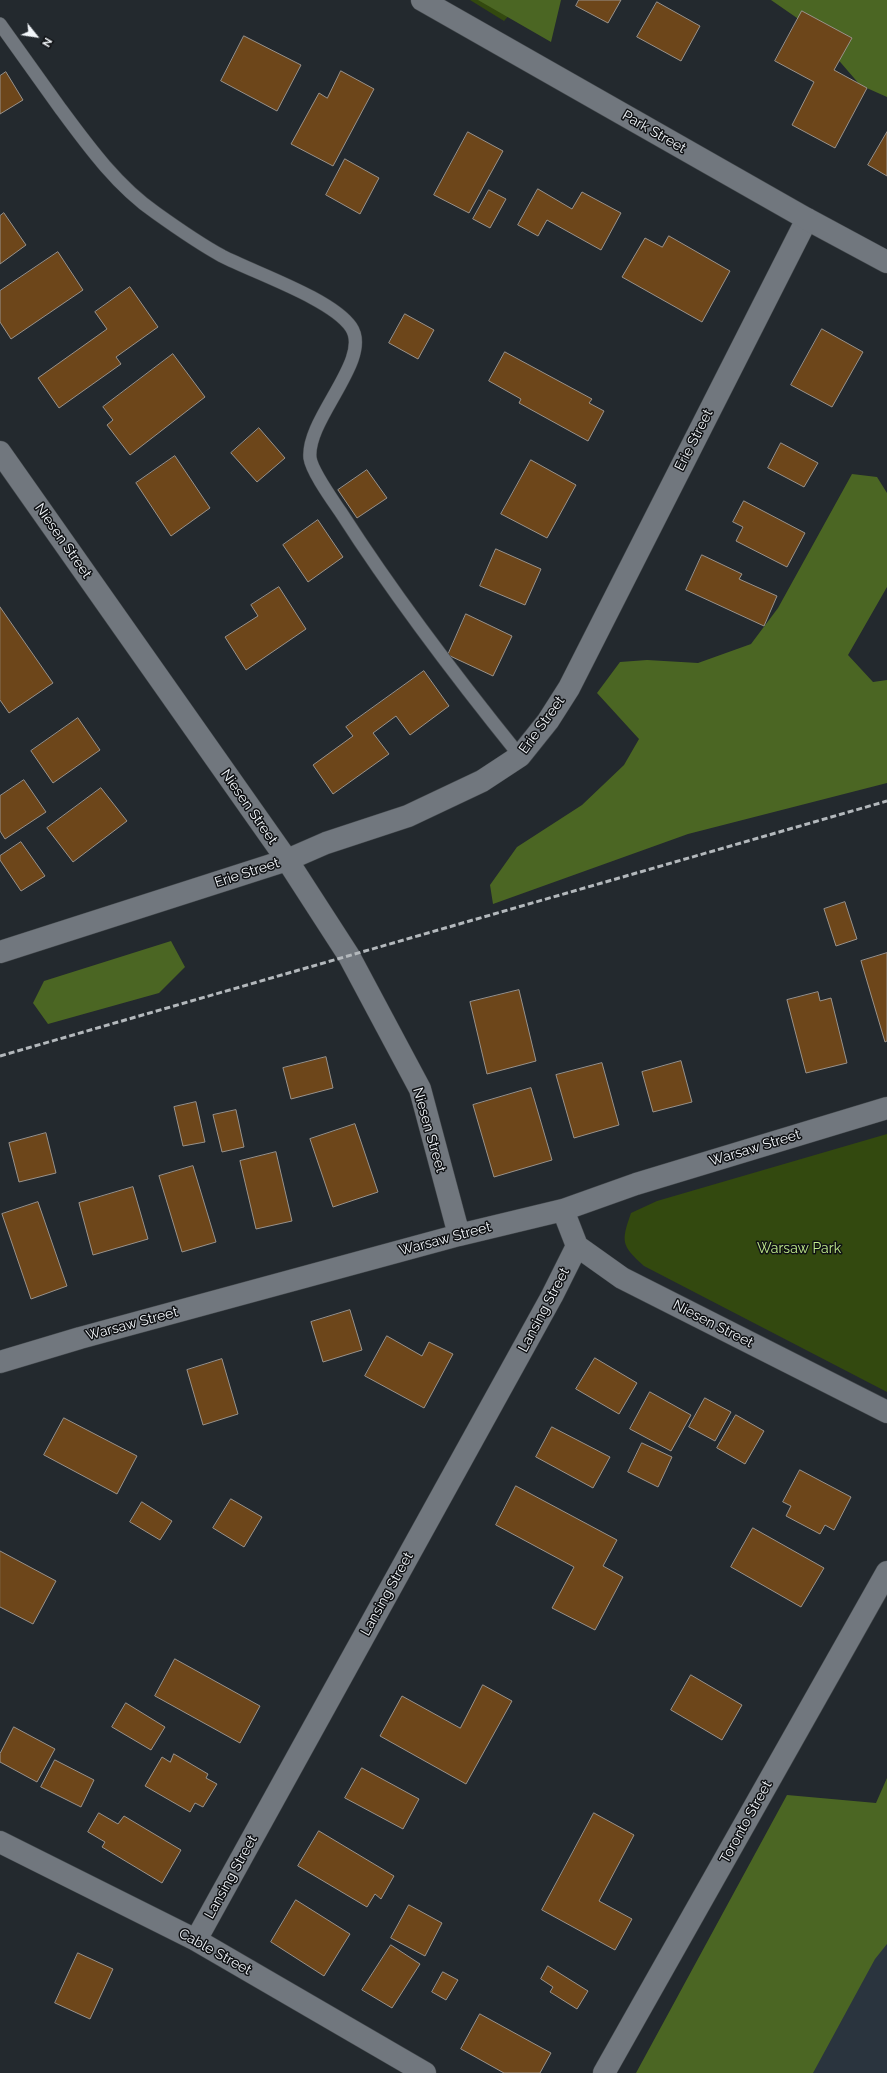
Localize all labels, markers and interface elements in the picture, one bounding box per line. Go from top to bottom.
north arrow [16,16,56,56]
text: N [39,35,55,49]
street label: Park Street [619,107,689,157]
street label: Erie Street [671,406,717,474]
street label: Niesen Street [31,500,95,582]
street label: Erie Street [516,693,568,757]
street label: Niesen Street [217,766,281,848]
street label: Erie Street [213,855,281,891]
street label: Niesen Street [409,1086,449,1174]
street label: Warsaw Street [707,1126,803,1170]
street label: Warsaw Street [397,1219,493,1259]
park label: Warsaw Park [757,1241,841,1257]
street label: Lansing Street [515,1265,573,1355]
street label: Niesen Street [670,1297,756,1351]
street label: Warsaw Street [84,1304,180,1344]
street label: Lansing Street [357,1549,417,1639]
street label: Toronto Street [716,1778,776,1866]
street label: Lansing Street [201,1832,261,1922]
street label: Cable Street [176,1925,254,1979]

